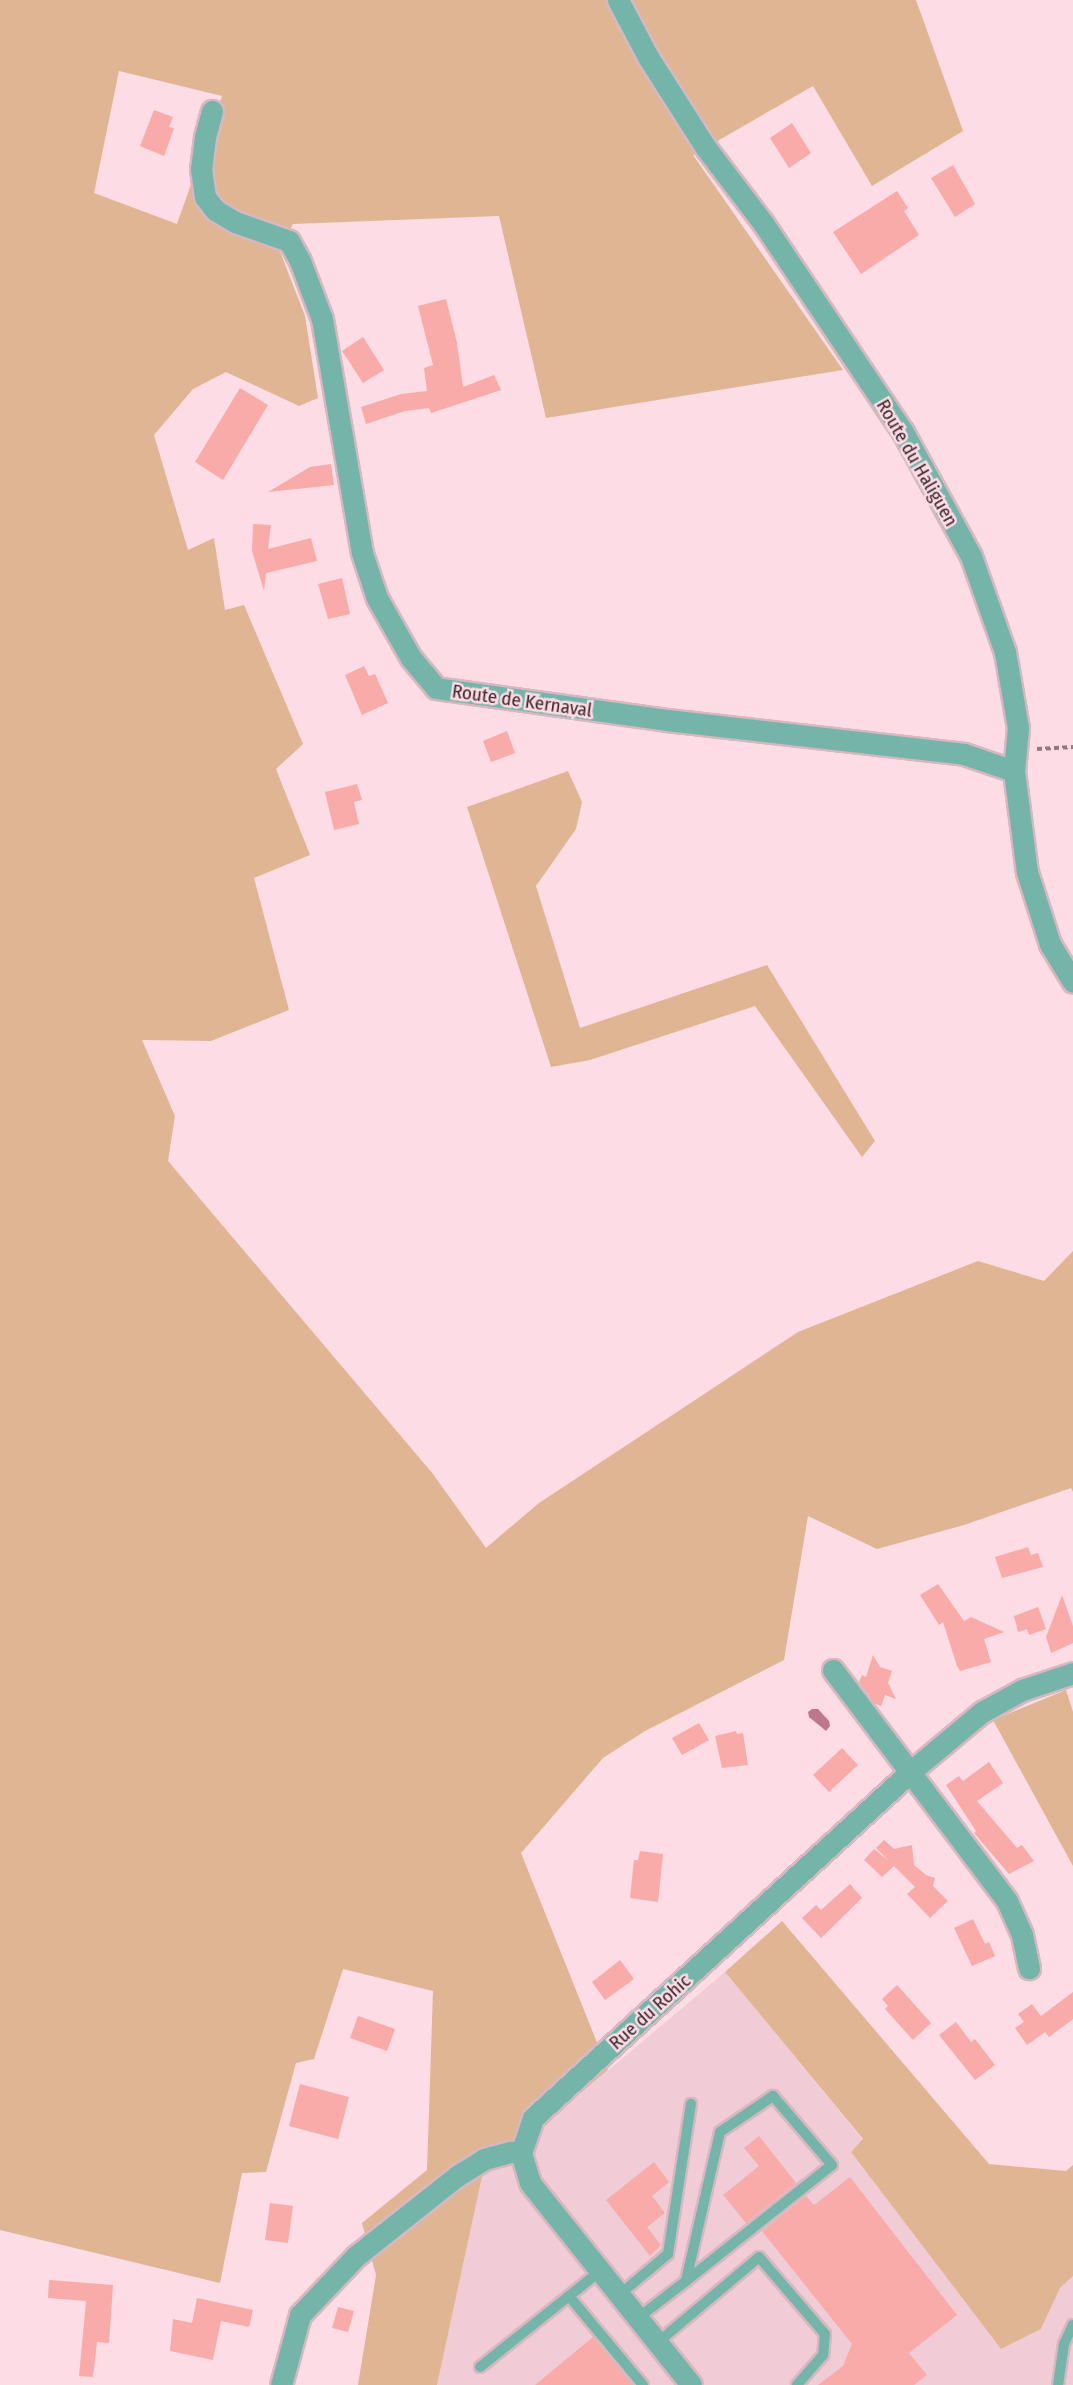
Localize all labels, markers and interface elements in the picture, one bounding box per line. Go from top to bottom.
street label: Route du Haliguen [871,395,963,531]
street label: Route de Kernaval [451,680,593,722]
street label: Rue du Rohic [605,1969,695,2055]

